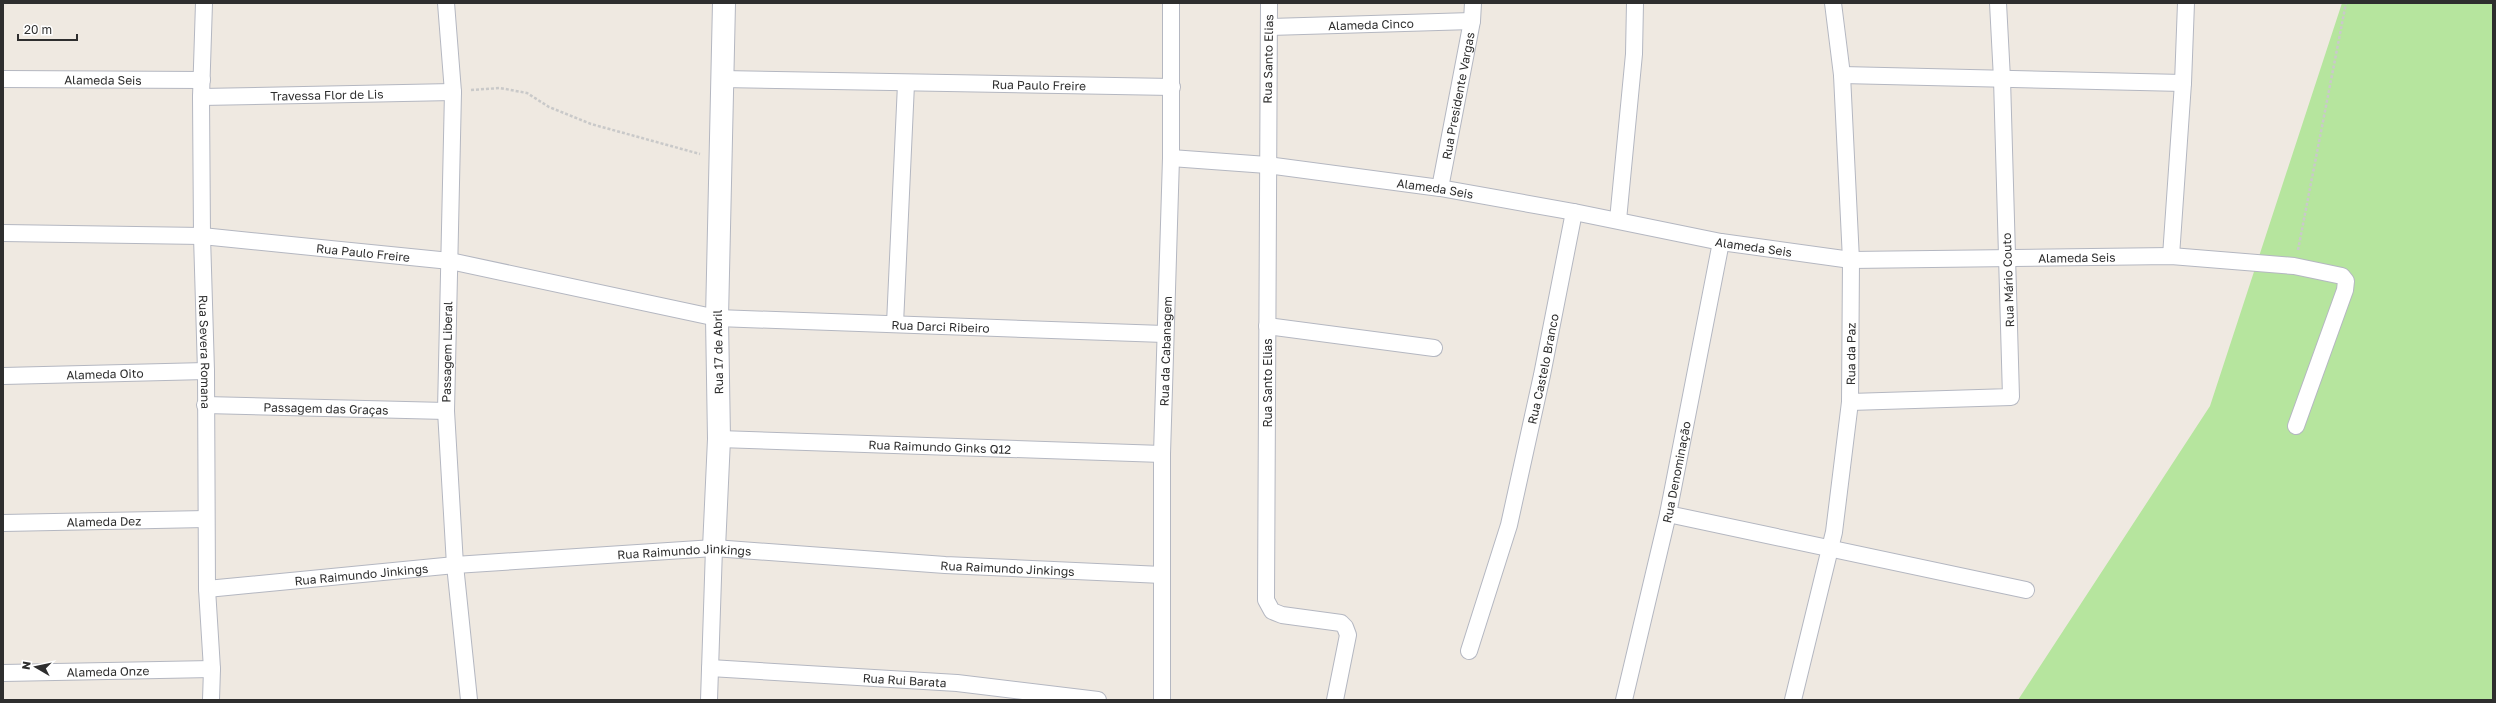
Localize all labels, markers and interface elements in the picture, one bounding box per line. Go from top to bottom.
street label: Rua Santo Elias [1260,14,1276,104]
street label: Alameda Cinco [1328,15,1414,33]
scale bar [18,16,77,42]
text: 20 m [24,22,52,37]
street label: Rua Presidente Vargas [1438,31,1477,161]
street label: Alameda Seis [64,72,142,87]
street label: Rua Paulo Freire [992,76,1086,93]
street label: Travessa Flor de Lis [270,86,384,103]
street label: Alameda Seis [1396,175,1475,201]
street label: Rua Mário Couto [1999,232,2017,328]
street label: Alameda Seis [1714,234,1793,259]
street label: Rua Paulo Freire [316,240,411,264]
street label: Alameda Seis [2038,249,2116,265]
street label: Rua Severa Romana [196,295,214,409]
street label: Rua da Cabanagem [1156,296,1174,406]
street label: Passagem Liberal [439,301,455,403]
street label: Rua 17 de Abril [710,309,726,394]
street label: Rua Castelo Branco [1524,312,1561,426]
street label: Rua Darci Ribeiro [891,317,990,335]
street label: Rua da Paz [1843,322,1858,385]
street label: Rua Santo Elias [1260,338,1275,428]
street label: Alameda Oito [66,365,144,382]
street label: Passagem das Graças [263,399,389,417]
street label: Rua Denominação [1659,420,1693,524]
street label: Rua Raimundo Ginks Q12 [868,437,1012,456]
street label: Alameda Dez [66,513,141,529]
street label: Rua Raimundo Jinkings [617,540,752,562]
street label: Rua Raimundo Jinkings [940,557,1075,578]
street label: Rua Raimundo Jinkings [294,560,429,588]
north arrow [16,647,56,687]
text: N [19,660,33,671]
street label: Alameda Onze [67,663,149,679]
street label: Rua Rui Barata [862,670,947,690]

